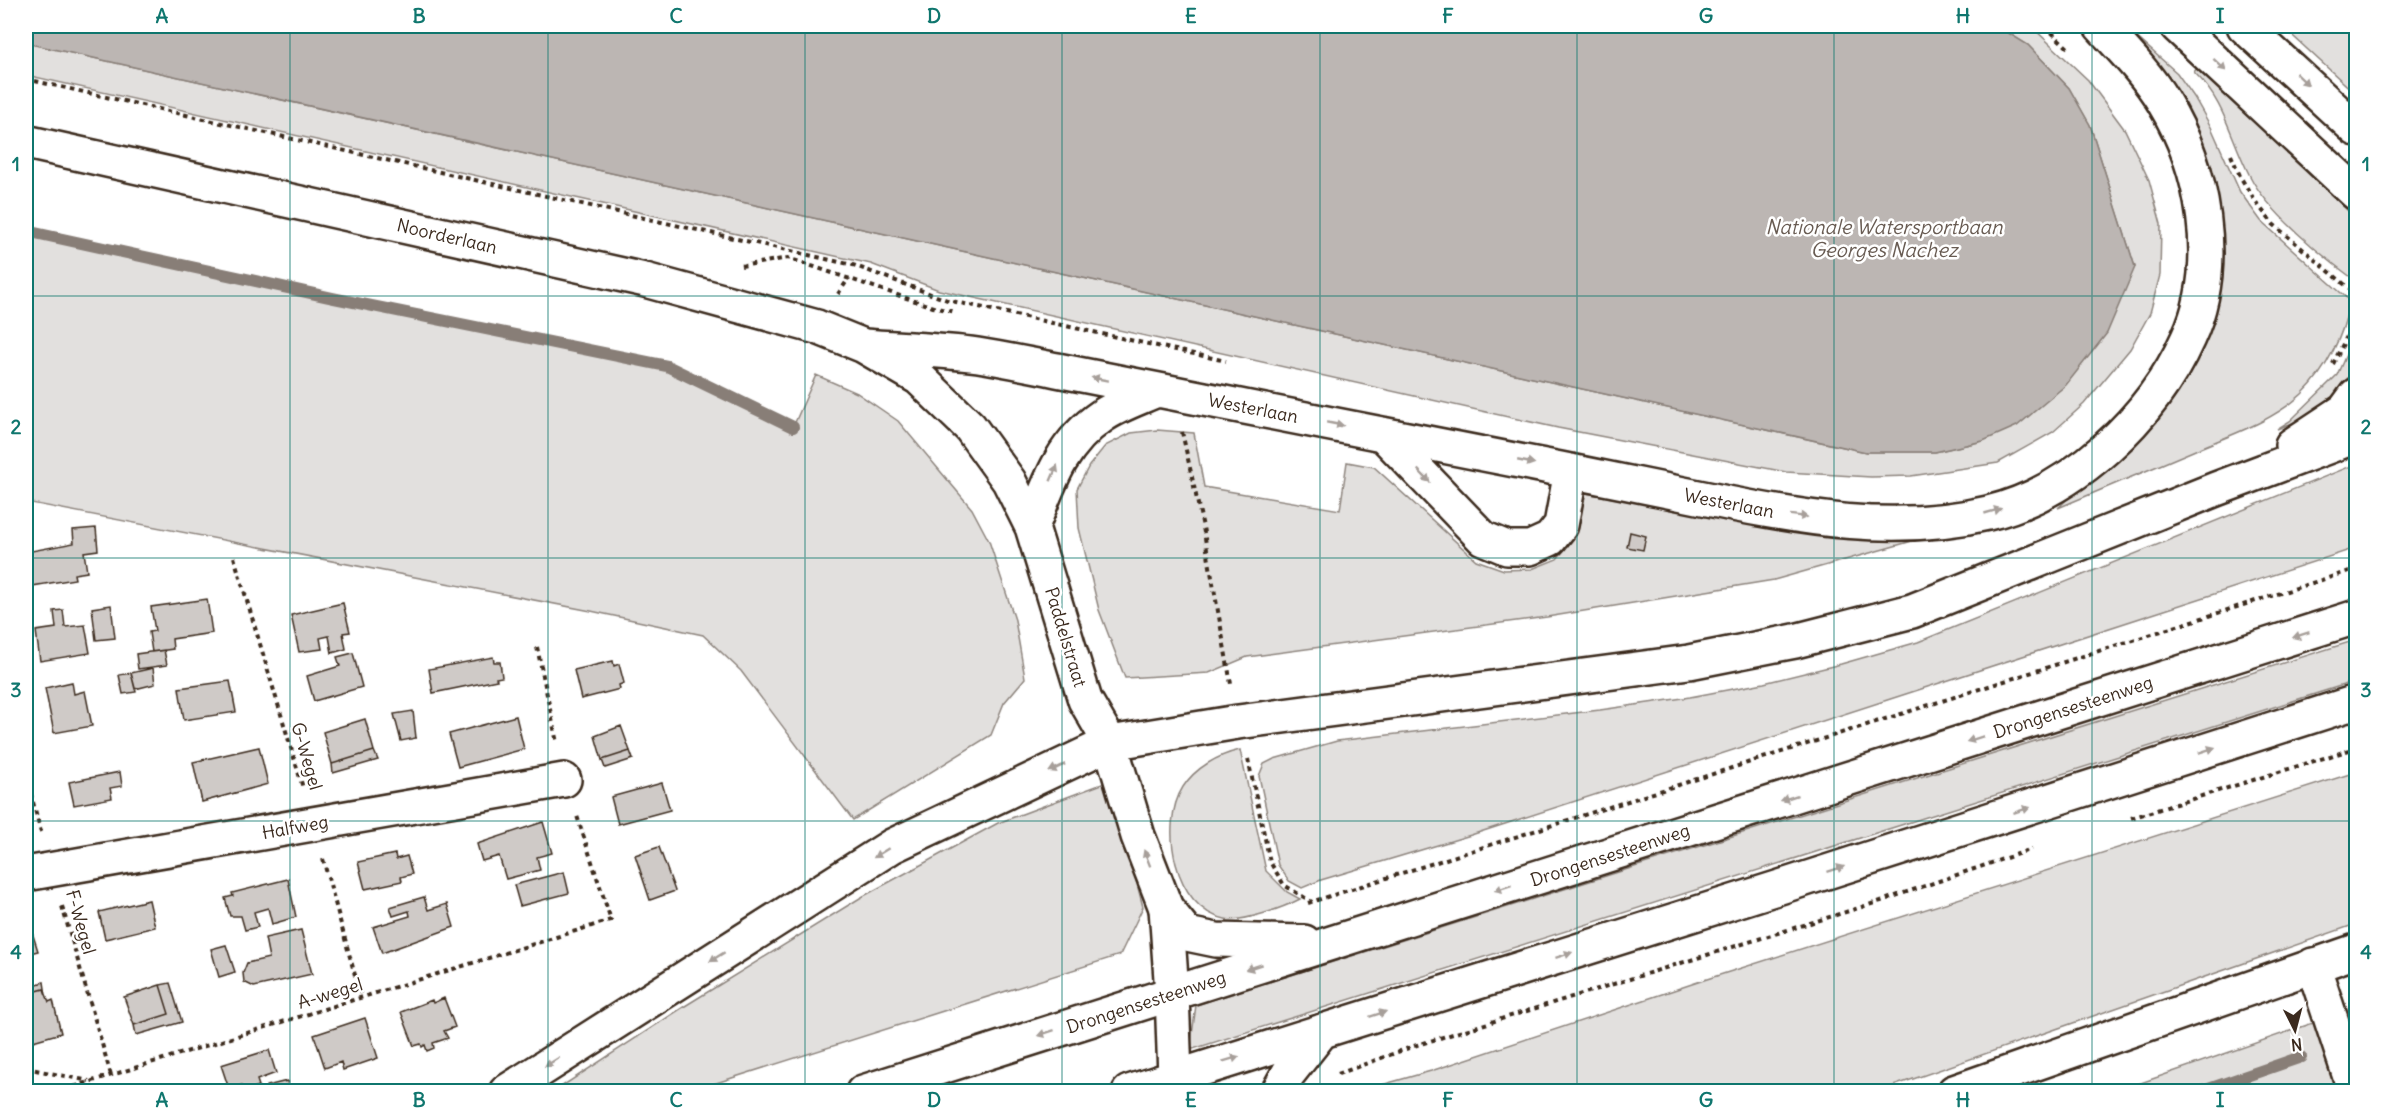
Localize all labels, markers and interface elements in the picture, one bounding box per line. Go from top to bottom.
text: A [156,3,169,28]
text: B [412,3,426,28]
text: C [669,3,683,28]
text: D [927,3,941,28]
text: E [1185,3,1197,28]
text: F [1442,3,1454,28]
text: G [1699,3,1713,28]
text: H [1956,3,1970,28]
text: I [2216,3,2225,28]
one-way arrow [2212,58,2226,72]
one-way arrow [2295,72,2309,86]
text: 1 [12,151,20,176]
text: 1 [2362,151,2370,176]
street label: Noorderlaan [395,213,499,259]
water label: Nationale Watersportbaan Georges Nachez [1766,214,2003,262]
one-way arrow [1090,374,1109,383]
street label: Westerlaan [1206,388,1300,428]
text: 2 [11,414,22,439]
text: 2 [2361,414,2372,439]
one-way arrow [1325,420,1344,429]
one-way arrow [1517,458,1536,467]
one-way arrow [1050,464,1059,482]
one-way arrow [1416,468,1430,482]
street label: Westerlaan [1682,483,1776,523]
one-way arrow [1984,506,2002,515]
one-way arrow [1790,512,1809,521]
street label: Paddelstraat [1040,584,1092,690]
one-way arrow [2292,631,2310,640]
street label: Drongensesteenweg [1990,670,2156,744]
text: 3 [10,677,22,702]
text: 3 [2360,677,2372,702]
street label: G-Wegel [286,719,328,793]
one-way arrow [1966,734,1984,744]
one-way arrow [2198,745,2216,754]
one-way arrow [1048,763,1065,772]
one-way arrow [1780,793,1798,803]
one-way arrow [2013,804,2031,814]
street label: Halfweg [260,810,330,844]
street label: Drongensesteenweg [1527,818,1693,892]
one-way arrow [873,847,890,858]
one-way arrow [1141,849,1151,867]
one-way arrow [1827,864,1845,873]
one-way arrow [1494,884,1512,894]
street label: F-Wegel [61,887,101,957]
text: 4 [10,939,22,964]
text: 4 [2360,939,2372,964]
one-way arrow [1555,950,1573,959]
one-way arrow [709,952,725,963]
one-way arrow [1245,963,1263,972]
street label: Drongensesteenweg [1063,965,1229,1039]
street label: A-wegel [295,972,365,1014]
north arrow [2265,1000,2325,1060]
one-way arrow [1369,1009,1387,1018]
one-way arrow [1037,1029,1055,1039]
text: N [2290,1034,2303,1055]
one-way arrow [1222,1054,1240,1064]
one-way arrow [544,1056,560,1067]
text: A [156,1087,169,1112]
text: B [412,1087,426,1112]
text: C [669,1087,683,1112]
text: D [927,1087,941,1112]
text: E [1185,1087,1197,1112]
text: F [1442,1087,1454,1112]
text: G [1699,1087,1713,1112]
text: H [1956,1087,1970,1112]
text: I [2216,1087,2225,1112]

